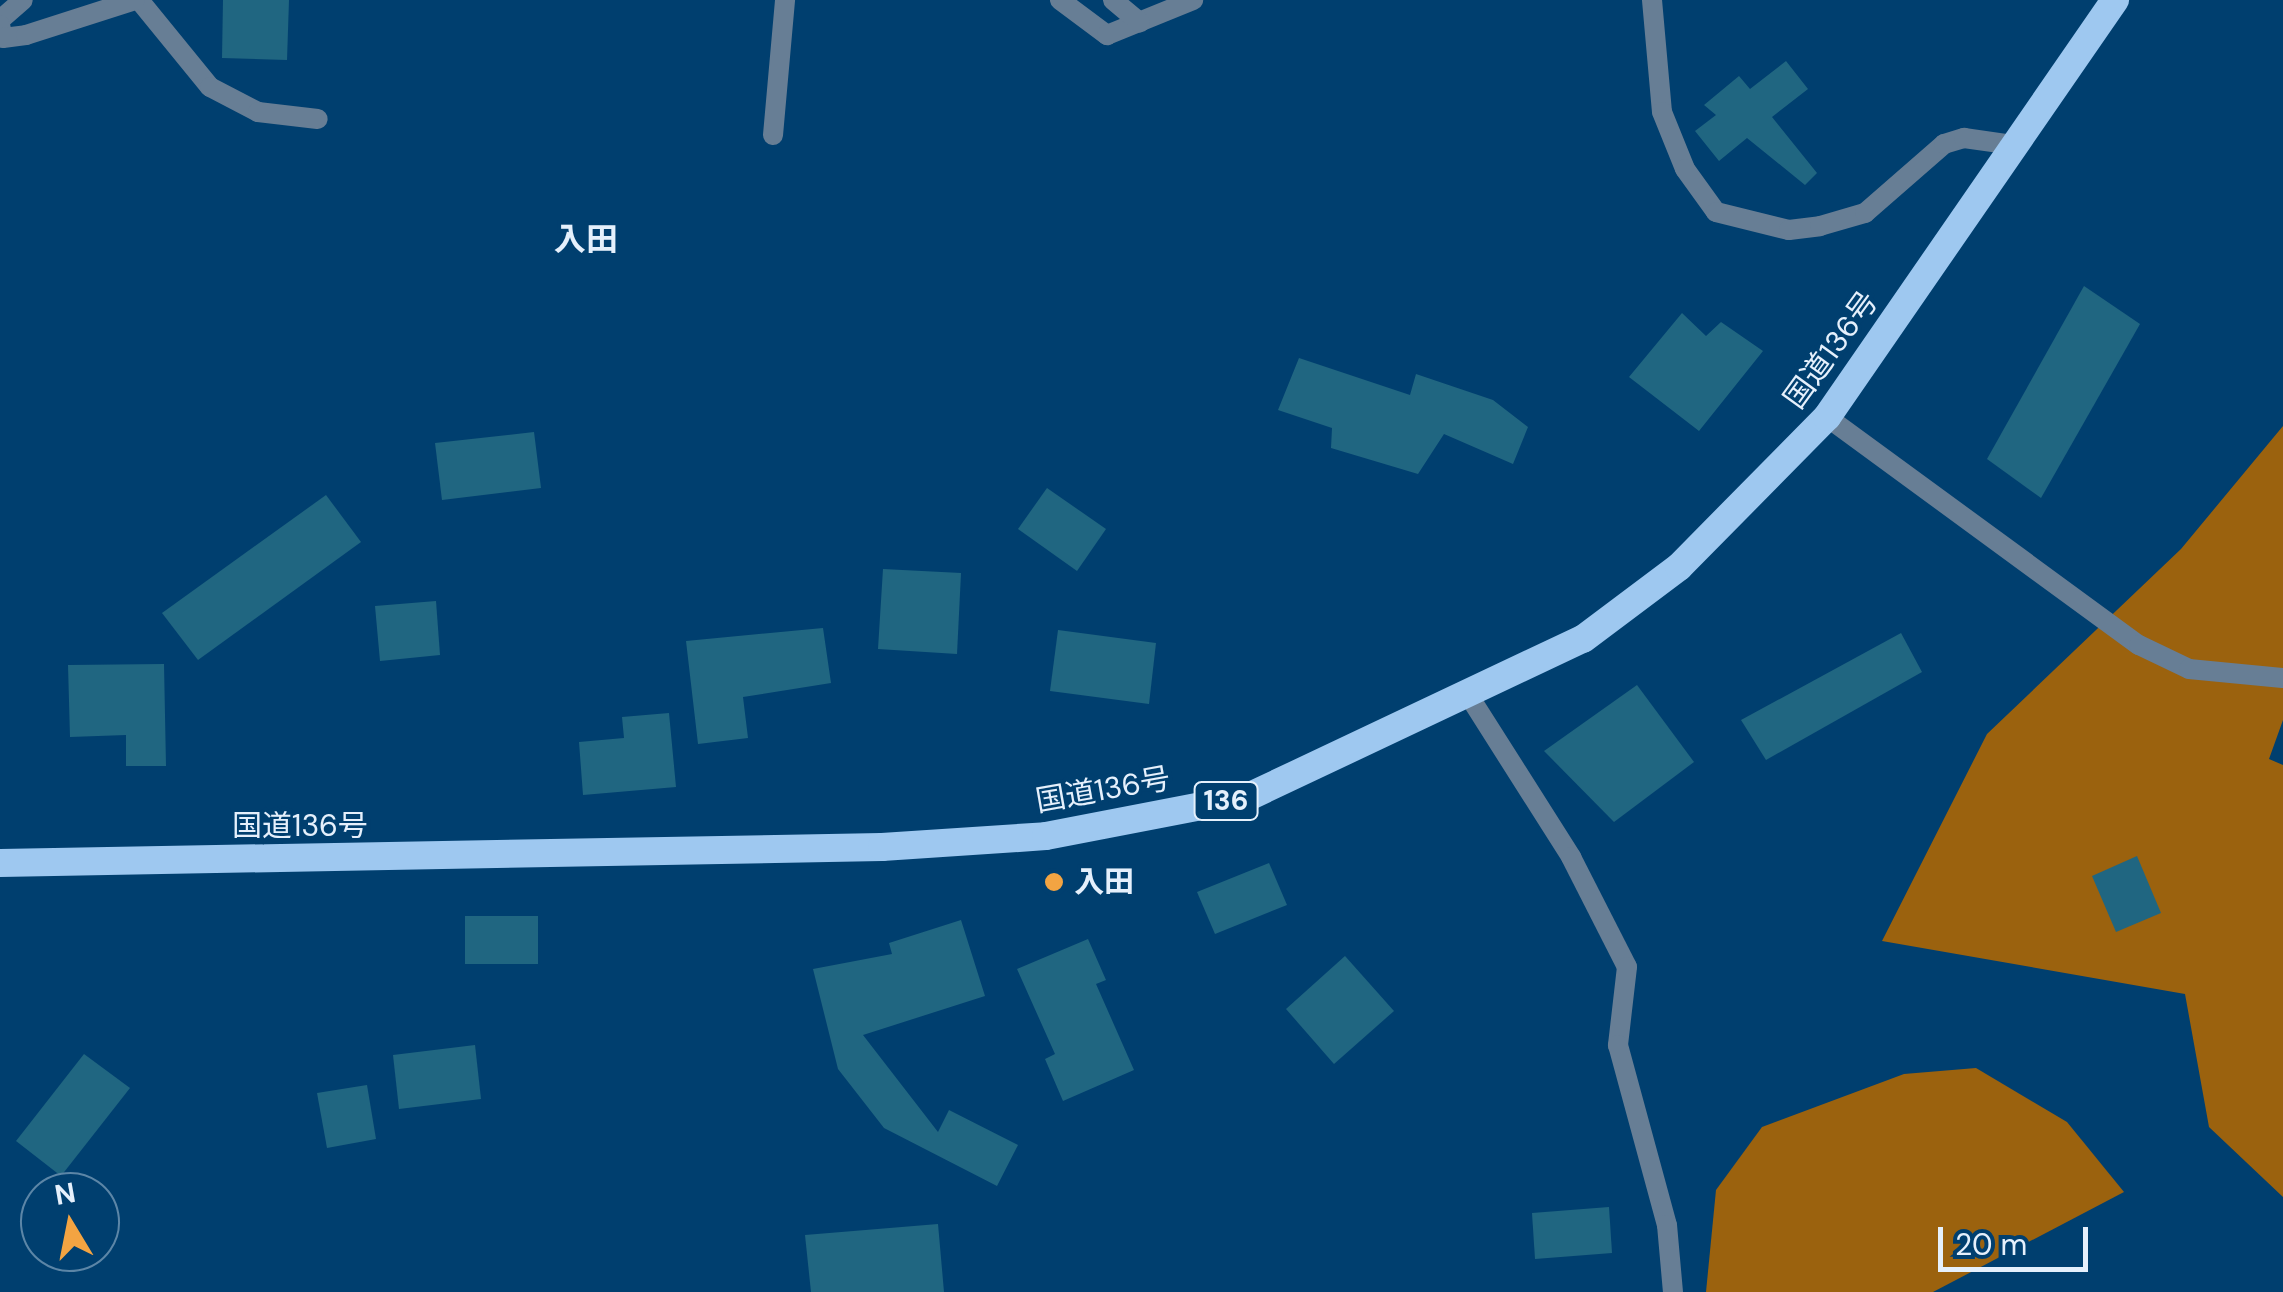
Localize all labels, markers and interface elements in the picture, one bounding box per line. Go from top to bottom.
district label: 入田 [554,220,618,258]
street label: 国道136号 [1776,284,1886,416]
street label: 国道136号 [1033,760,1173,820]
road number: 136 [1194,778,1258,824]
street label: 国道136号 [232,808,368,844]
place label: 入田 [1074,864,1134,900]
marker: 入田 [1043,871,1065,893]
north arrow [20,1172,120,1272]
text: N [52,1174,78,1214]
scale bar [1943,1207,2093,1269]
text: 20 m [1955,1225,2027,1264]

